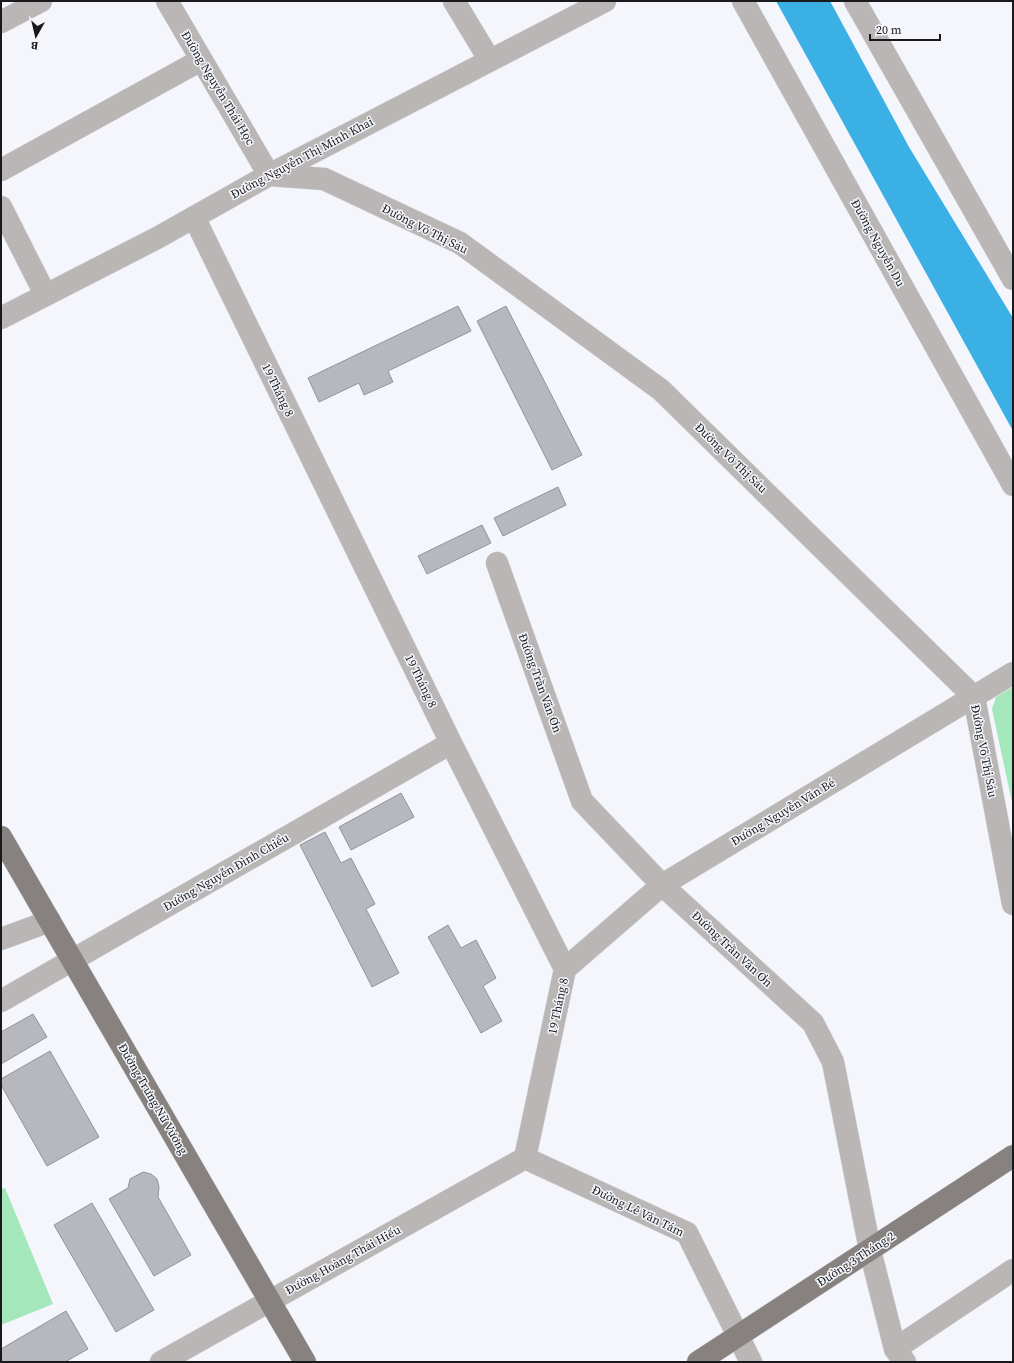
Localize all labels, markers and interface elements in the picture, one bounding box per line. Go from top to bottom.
north arrow [16,16,56,56]
scale bar [870,16,940,42]
text: 20 m [876,22,902,38]
street label: Đường Nguyễn Thái Học [178,28,259,148]
text: B [30,37,39,53]
street label: Đường Nguyễn Thị Minh Khai [228,113,376,202]
street label: Đường Nguyễn Du [847,196,909,290]
street label: Đường Võ Thị Sáu [379,200,471,258]
street label: 19 Tháng 8 [258,361,298,419]
street label: Đường Võ Thị Sáu [691,419,771,497]
street label: Đường Trần Văn Ơn [515,631,565,735]
street label: 19 Tháng 8 [401,652,441,710]
street label: Đường Võ Thị Sáu [967,703,1001,799]
street label: Đường Nguyễn Văn Bé [728,775,838,849]
street label: Đường Nguyễn Đình Chiểu [160,829,292,915]
street label: Đường Trần Văn Ơn [688,907,776,991]
street label: 19 Tháng 8 [544,976,572,1036]
street label: Đường Trưng Nữ Vương [115,1041,191,1157]
street label: Đường Lê Văn Tám [589,1182,687,1240]
street label: Đường Hoàng Thái Hiếu [283,1222,403,1298]
street label: Đường 3 Tháng 2 [814,1228,898,1290]

